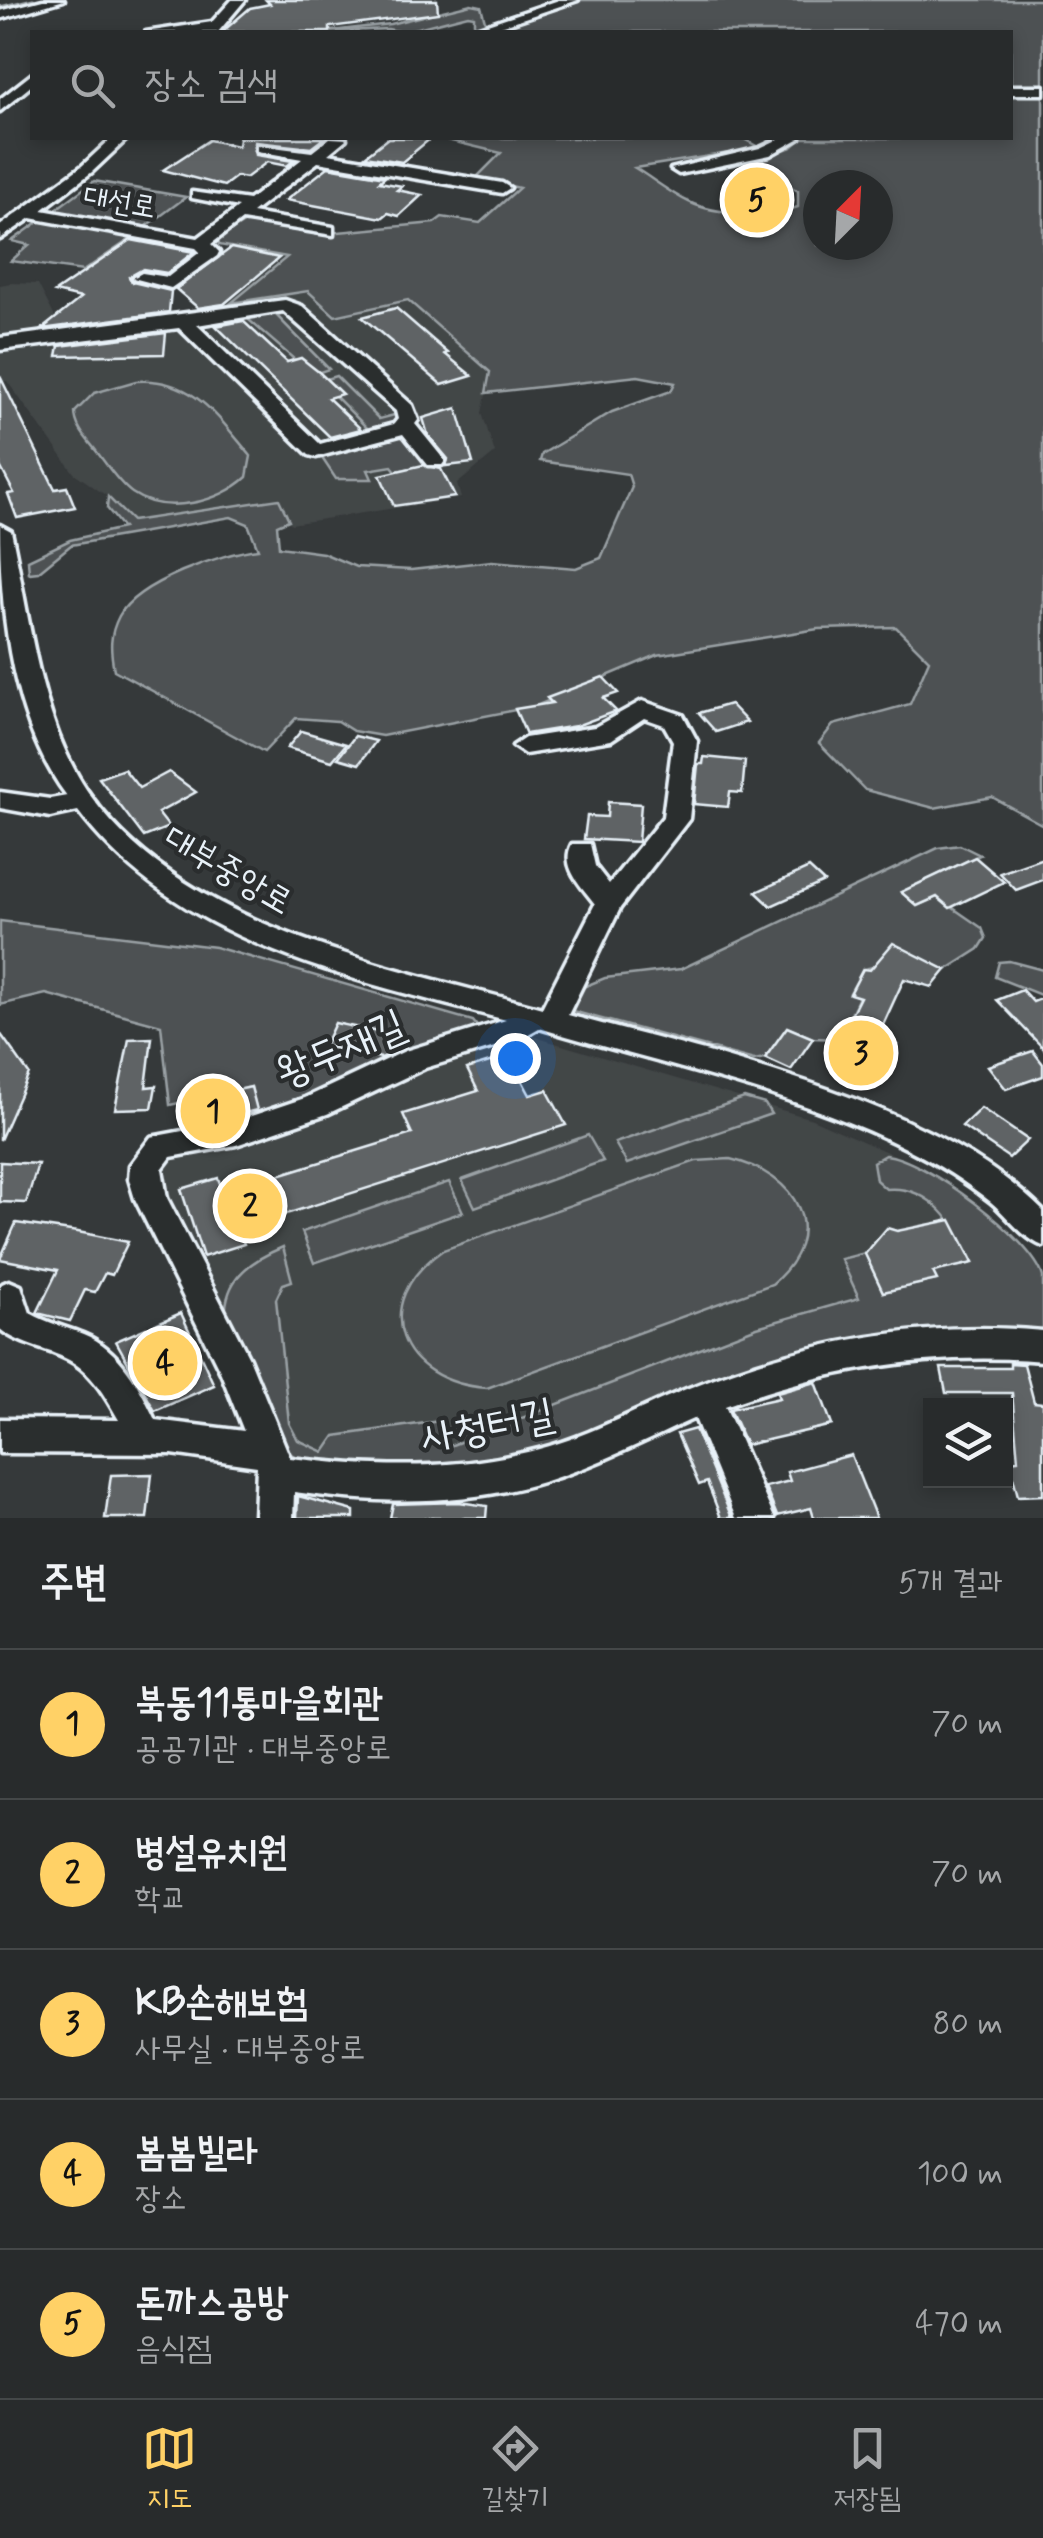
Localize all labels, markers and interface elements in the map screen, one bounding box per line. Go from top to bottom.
search box [30,30,1013,140]
icon: search [65,58,120,113]
text: 장소 검색 [145,61,278,110]
pin: 5 [724,162,790,238]
north arrow [803,170,893,260]
street label: 대선로 [81,177,159,228]
street label: 대부중앙로 [156,816,300,926]
street label: 왕두재길 [268,998,414,1102]
pin: 3 [828,1016,894,1090]
your location [490,1033,541,1084]
pin: 1 [180,1074,246,1148]
pin: 2 [218,1168,282,1244]
pin: 4 [132,1326,198,1400]
street label: 사청터길 [416,1388,559,1467]
map controls [923,1398,1013,1488]
button: layers [923,1398,1013,1488]
text: 주변 [40,1556,108,1611]
text: 5개 결과 [898,1562,1003,1604]
text: 북동11통마을회관 [135,1679,383,1728]
text: 1 [65,1703,80,1745]
text: 70 m [931,1703,1003,1745]
text: 공공기관 · 대부중앙로 [135,1728,391,1770]
text: 병설유치원 [135,1829,288,1878]
text: 2 [65,1853,80,1895]
text: 70 m [931,1853,1003,1895]
text: 학교 [135,1878,187,1920]
text: KB손해보험 [135,1979,307,2028]
text: 3 [65,2003,80,2045]
text: 80 m [933,2003,1003,2045]
text: 사무실 · 대부중앙로 [135,2028,366,2070]
text: 봄봄빌라 [135,2129,257,2178]
text: 4 [63,2153,82,2195]
text: 100 m [917,2153,1003,2195]
text: 장소 [135,2178,187,2220]
text: 돈까스공방 [135,2279,288,2328]
text: 5 [63,2303,82,2345]
text: 470 m [915,2303,1003,2345]
text: 음식점 [135,2328,212,2370]
tab: 지도 [142,2421,197,2518]
tab: 길찾기 [481,2421,549,2518]
tab: 저장됨 [833,2421,901,2518]

